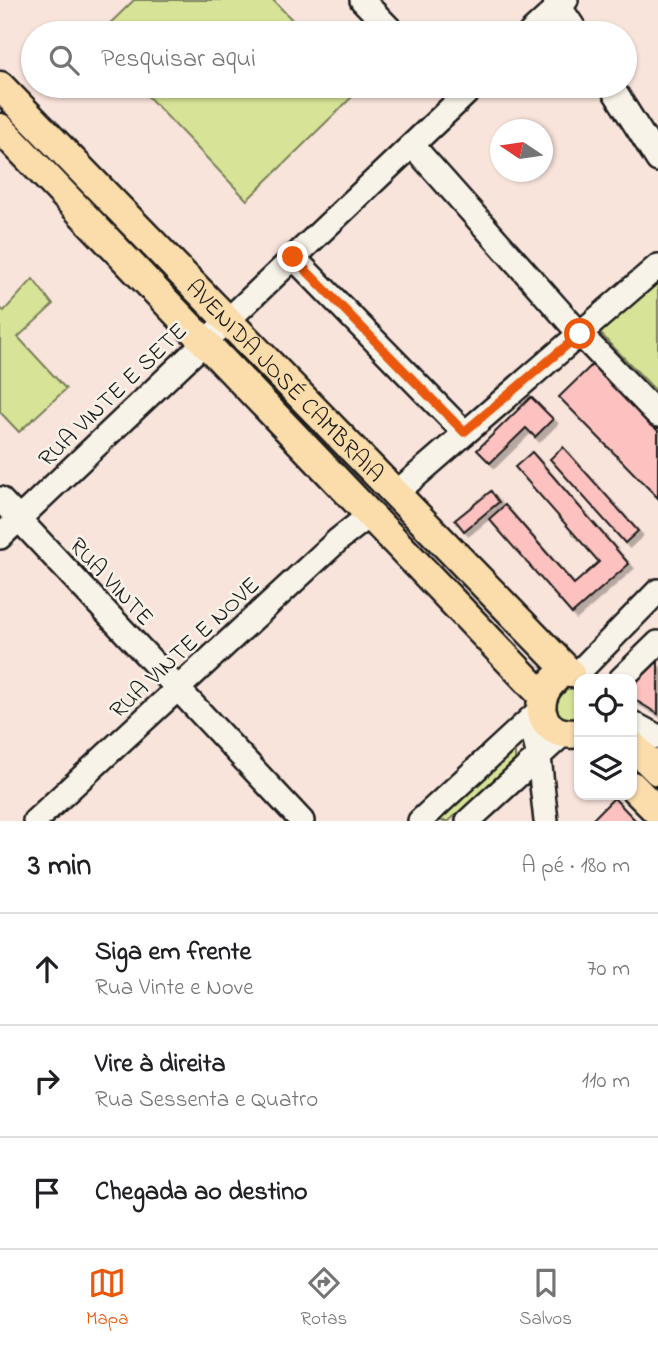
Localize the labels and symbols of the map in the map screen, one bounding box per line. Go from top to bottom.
north arrow [490,119,553,182]
route end [277,241,308,272]
street label: AVENIDA JOSÉ CAMBRAIA [177,272,391,491]
street label: RUA VINTE E SETE [31,315,196,476]
route start [564,318,595,349]
street label: RUA VINTE [60,530,161,635]
street label: RUA VINTE E NOVE [102,570,269,728]

